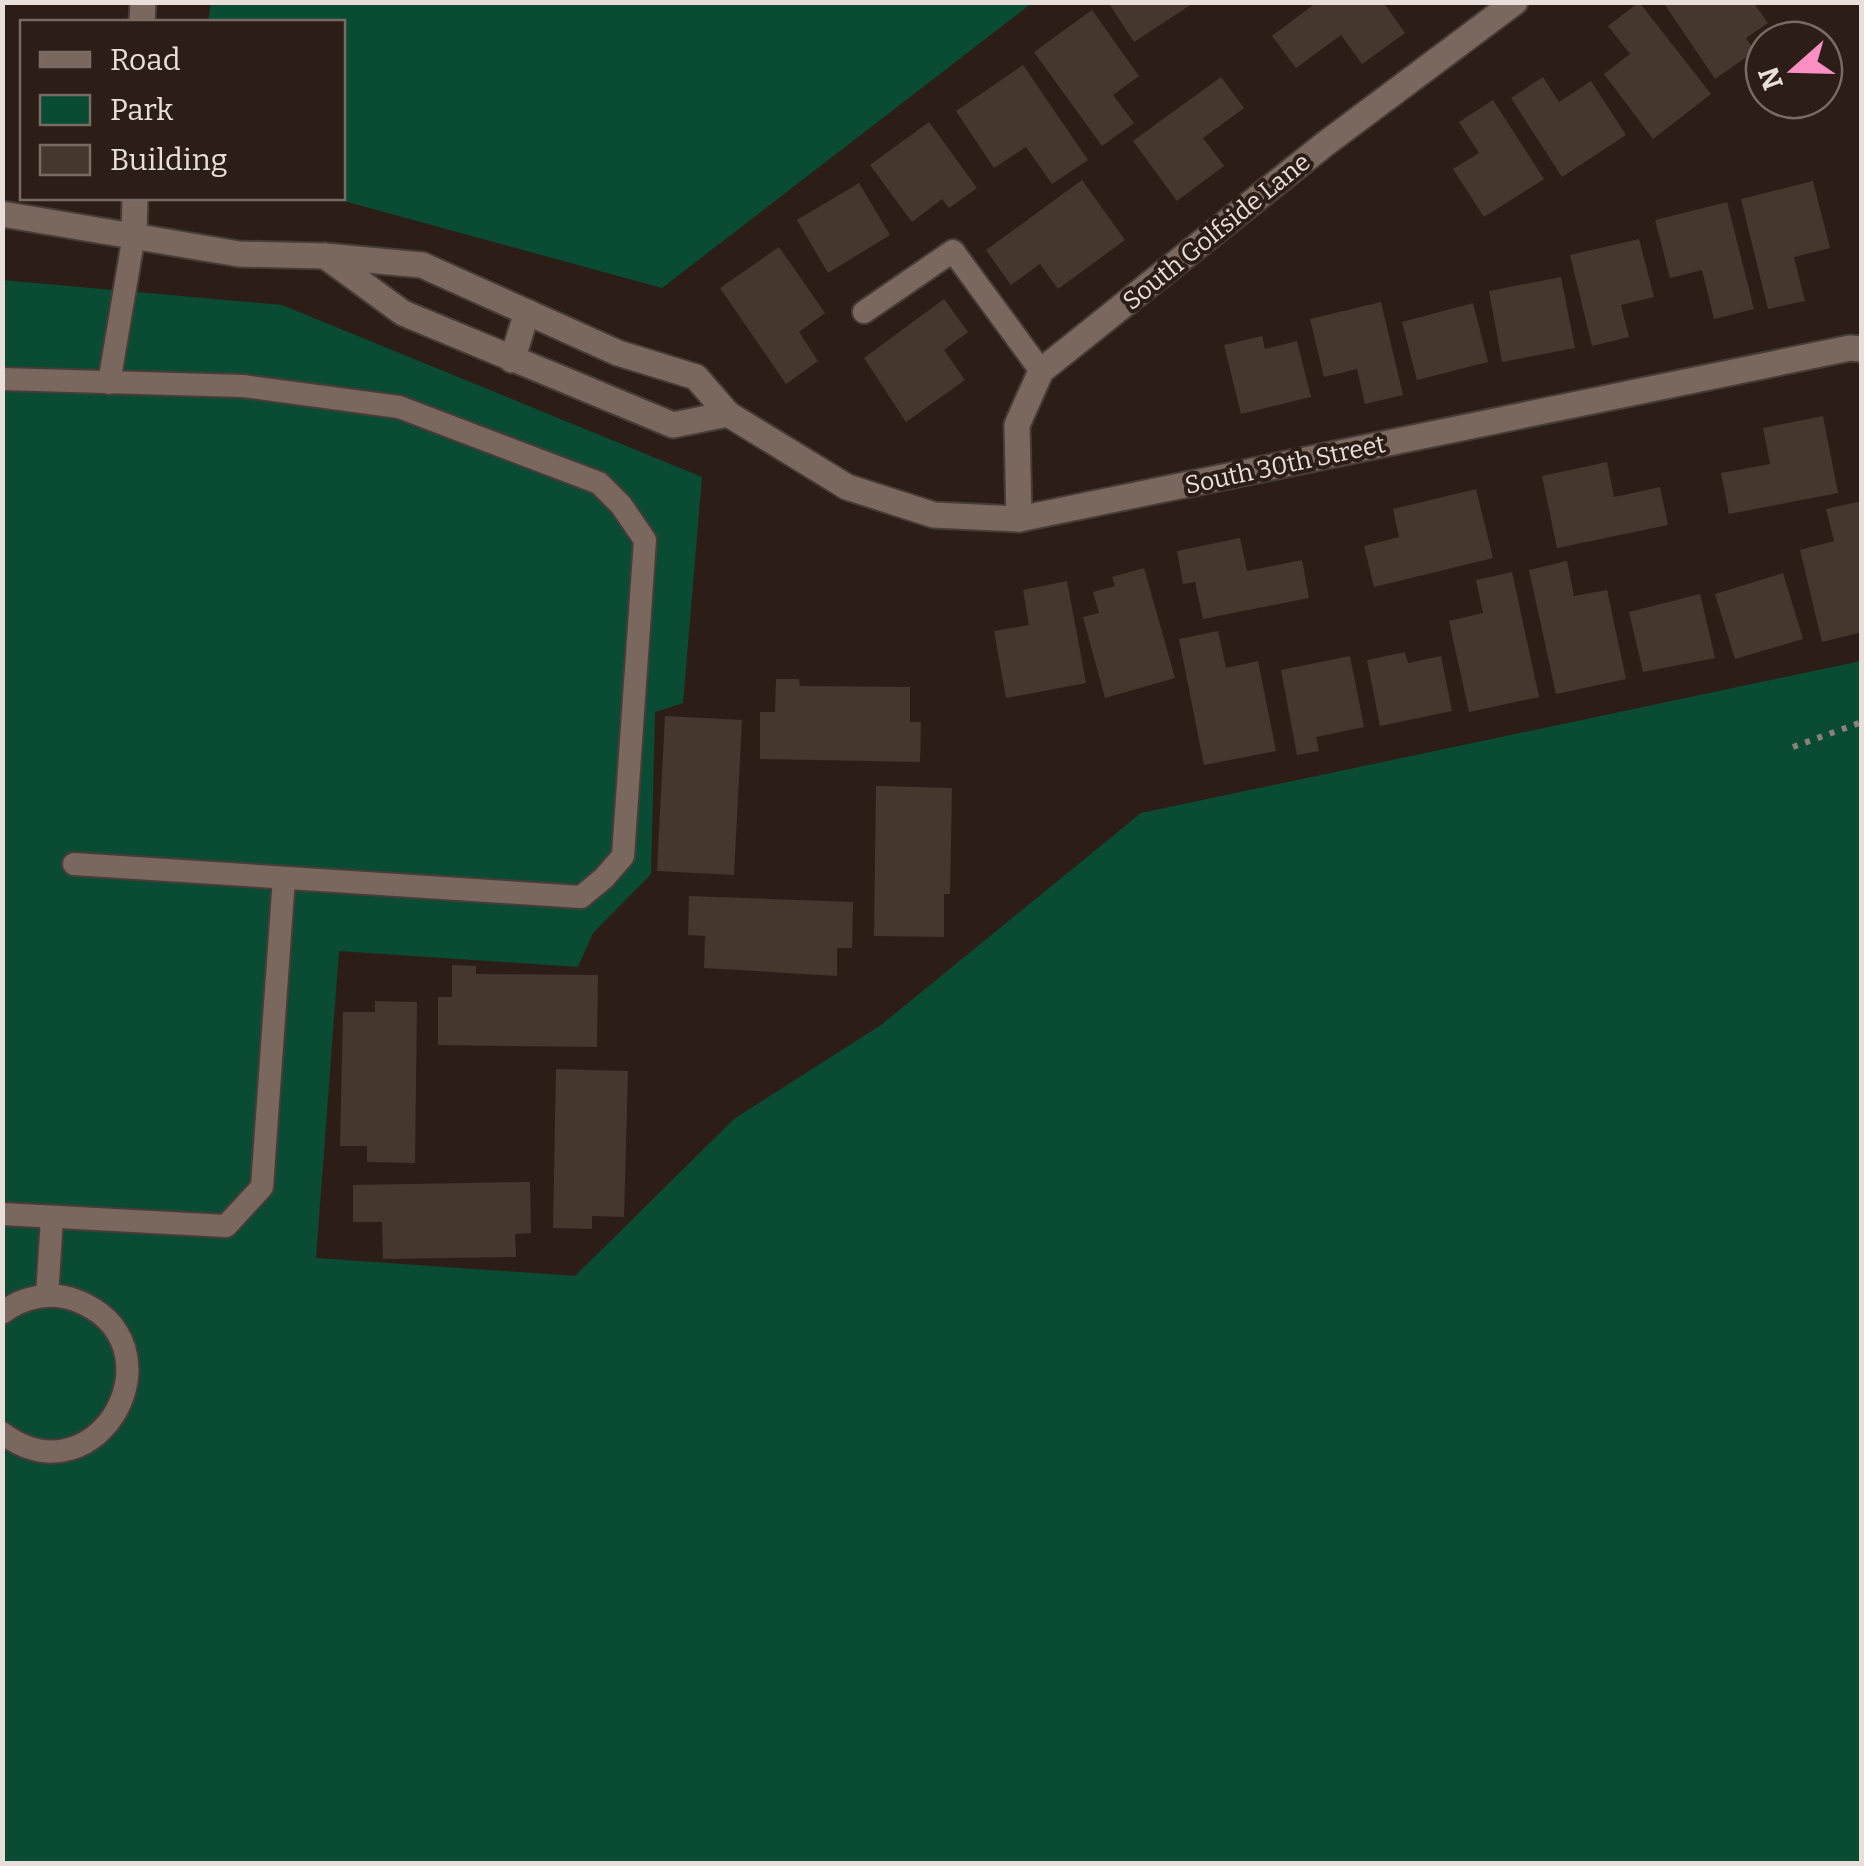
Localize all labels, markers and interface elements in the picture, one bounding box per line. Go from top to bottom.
legend [20,20,345,200]
north arrow [1744,20,1844,120]
text: Road [110,42,181,78]
text: N [1752,63,1790,94]
text: Park [110,92,173,128]
text: Building [110,142,228,178]
street label: South Golfside Lane [1117,147,1316,316]
street label: South 30th Street [1182,429,1388,501]

